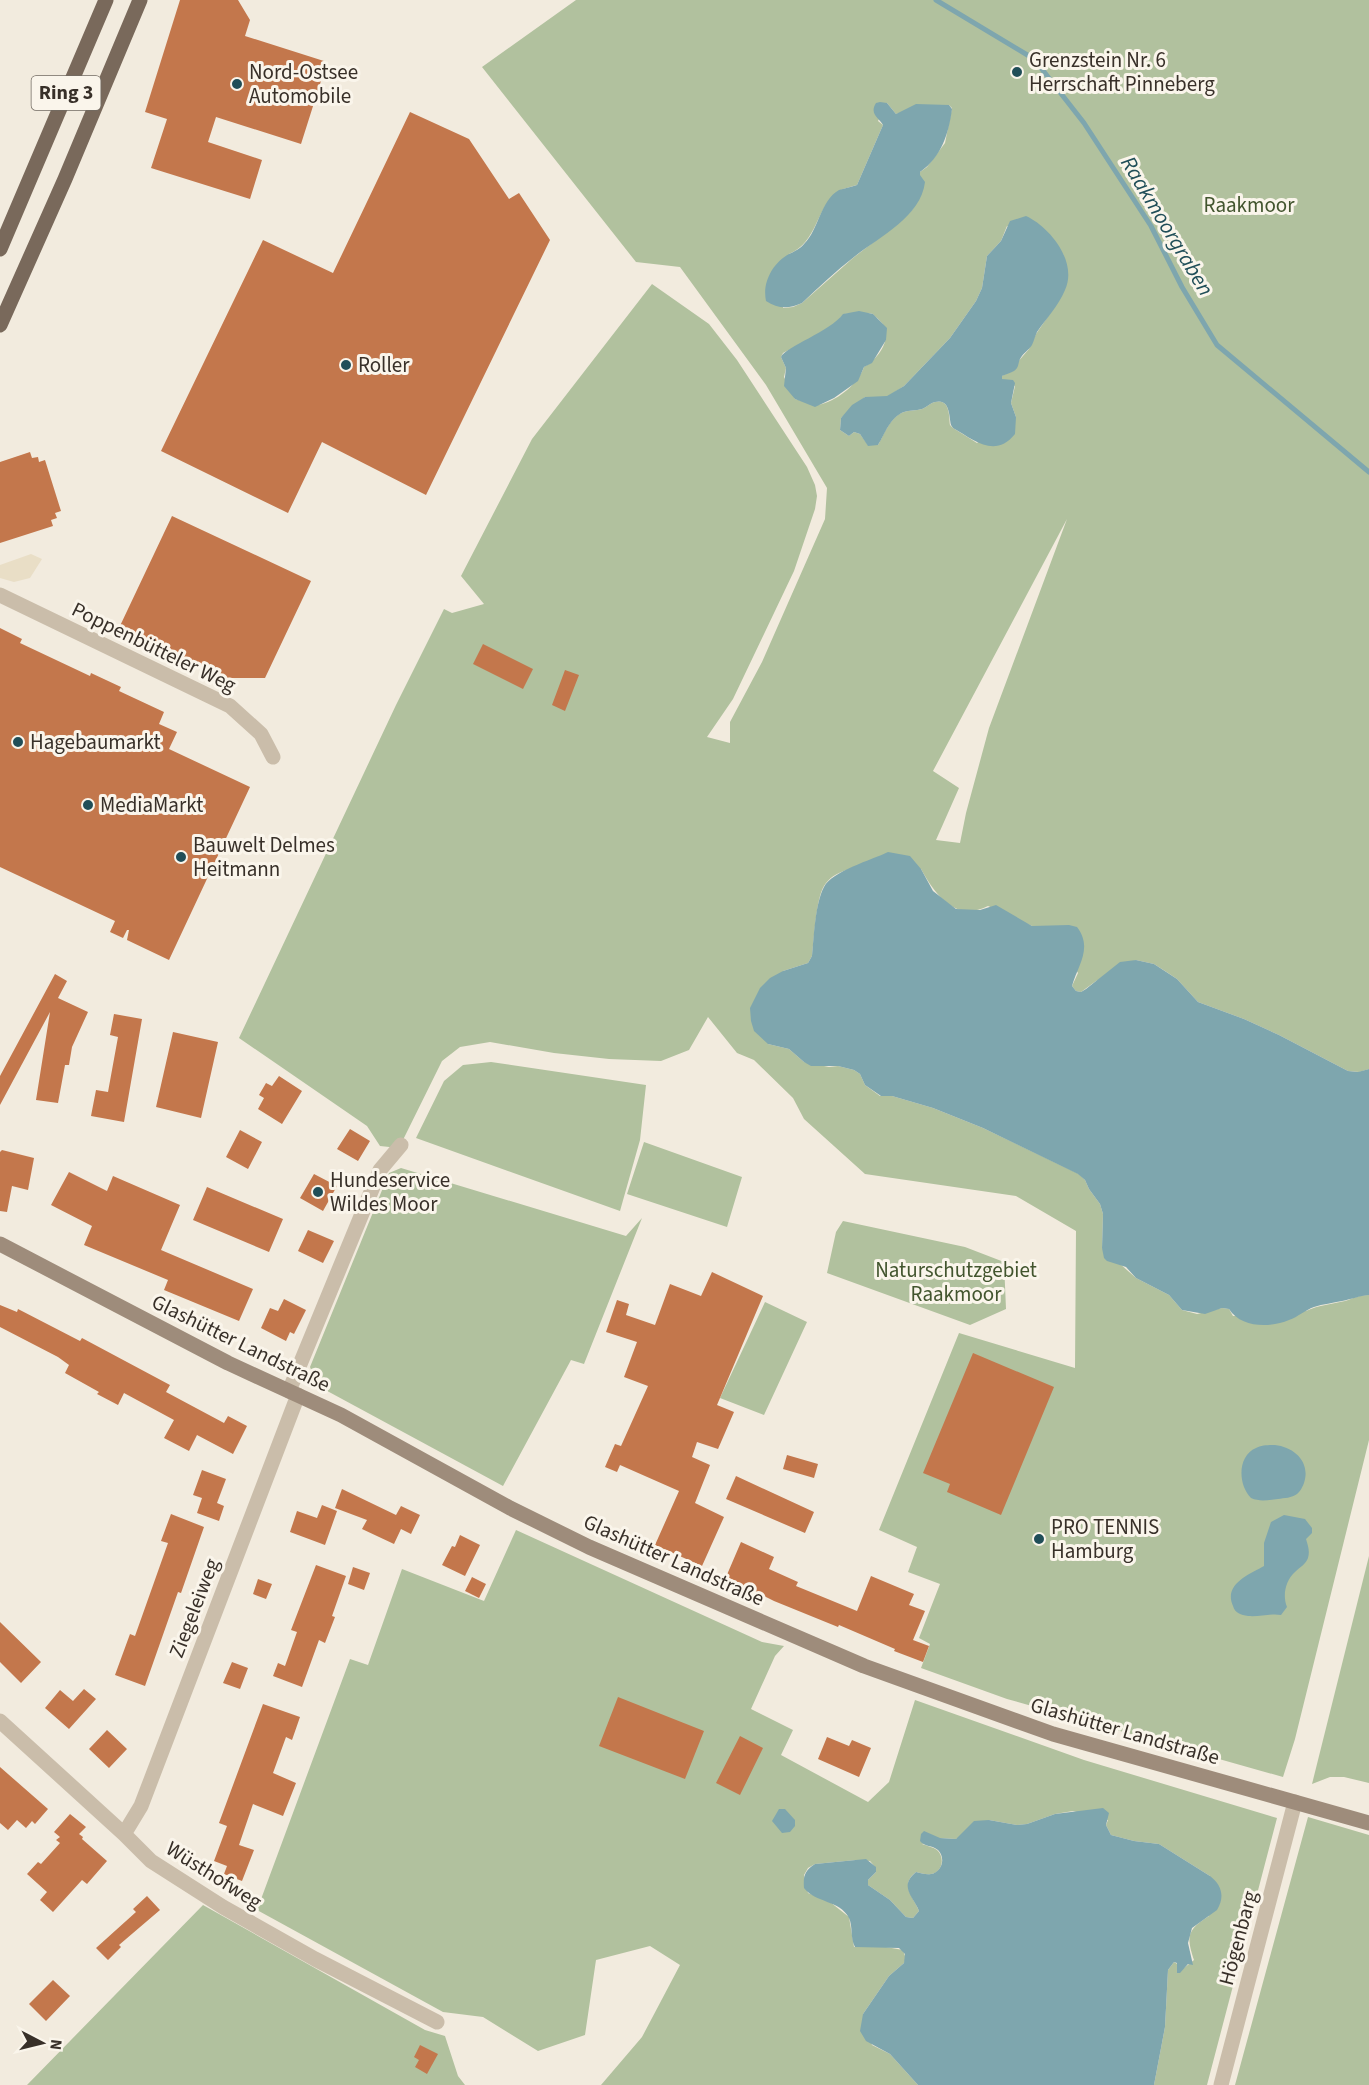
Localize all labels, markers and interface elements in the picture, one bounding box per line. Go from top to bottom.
place label: Grenzstein Nr. 6 Herrschaft Pinneberg [1029,45,1215,99]
place label: Nord-Ostsee Automobile [249,57,358,111]
marker: Grenzstein Nr. 6 Herrschaft Pinneberg [1010,65,1024,79]
road number: Ring 3 [32,76,100,110]
marker: Nord-Ostsee Automobile [230,77,244,91]
water label: Raakmoorgraben [1113,150,1221,302]
park label: Raakmoor [1204,190,1295,220]
place label: Roller [358,350,410,380]
marker: Roller [339,358,353,372]
street label: Poppenbütteler Weg [67,594,242,700]
place label: Hagebaumarkt [30,727,161,757]
marker: Hagebaumarkt [11,735,25,749]
place label: MediaMarkt [100,790,203,820]
marker: MediaMarkt [81,798,95,812]
place label: Bauwelt Delmes Heitmann [193,830,335,884]
marker: Bauwelt Delmes Heitmann [174,850,188,864]
place label: Hundeservice Wildes Moor [330,1165,450,1219]
marker: Hundeservice Wildes Moor [311,1185,325,1199]
park label: Naturschutzgebiet Raakmoor [875,1255,1037,1309]
street label: Glashütter Landstraße [147,1287,335,1399]
street label: Glashütter Landstraße [579,1507,769,1613]
place label: PRO TENNIS Hamburg [1051,1512,1159,1566]
marker: PRO TENNIS Hamburg [1032,1532,1046,1546]
street label: Ziegeleiweg [161,1554,227,1662]
street label: Glashütter Landstraße [1027,1690,1223,1772]
street label: Wüsthofweg [160,1834,268,1917]
street label: Högenbarg [1211,1887,1265,1989]
north arrow [12,2013,72,2073]
text: N [44,2038,67,2051]

